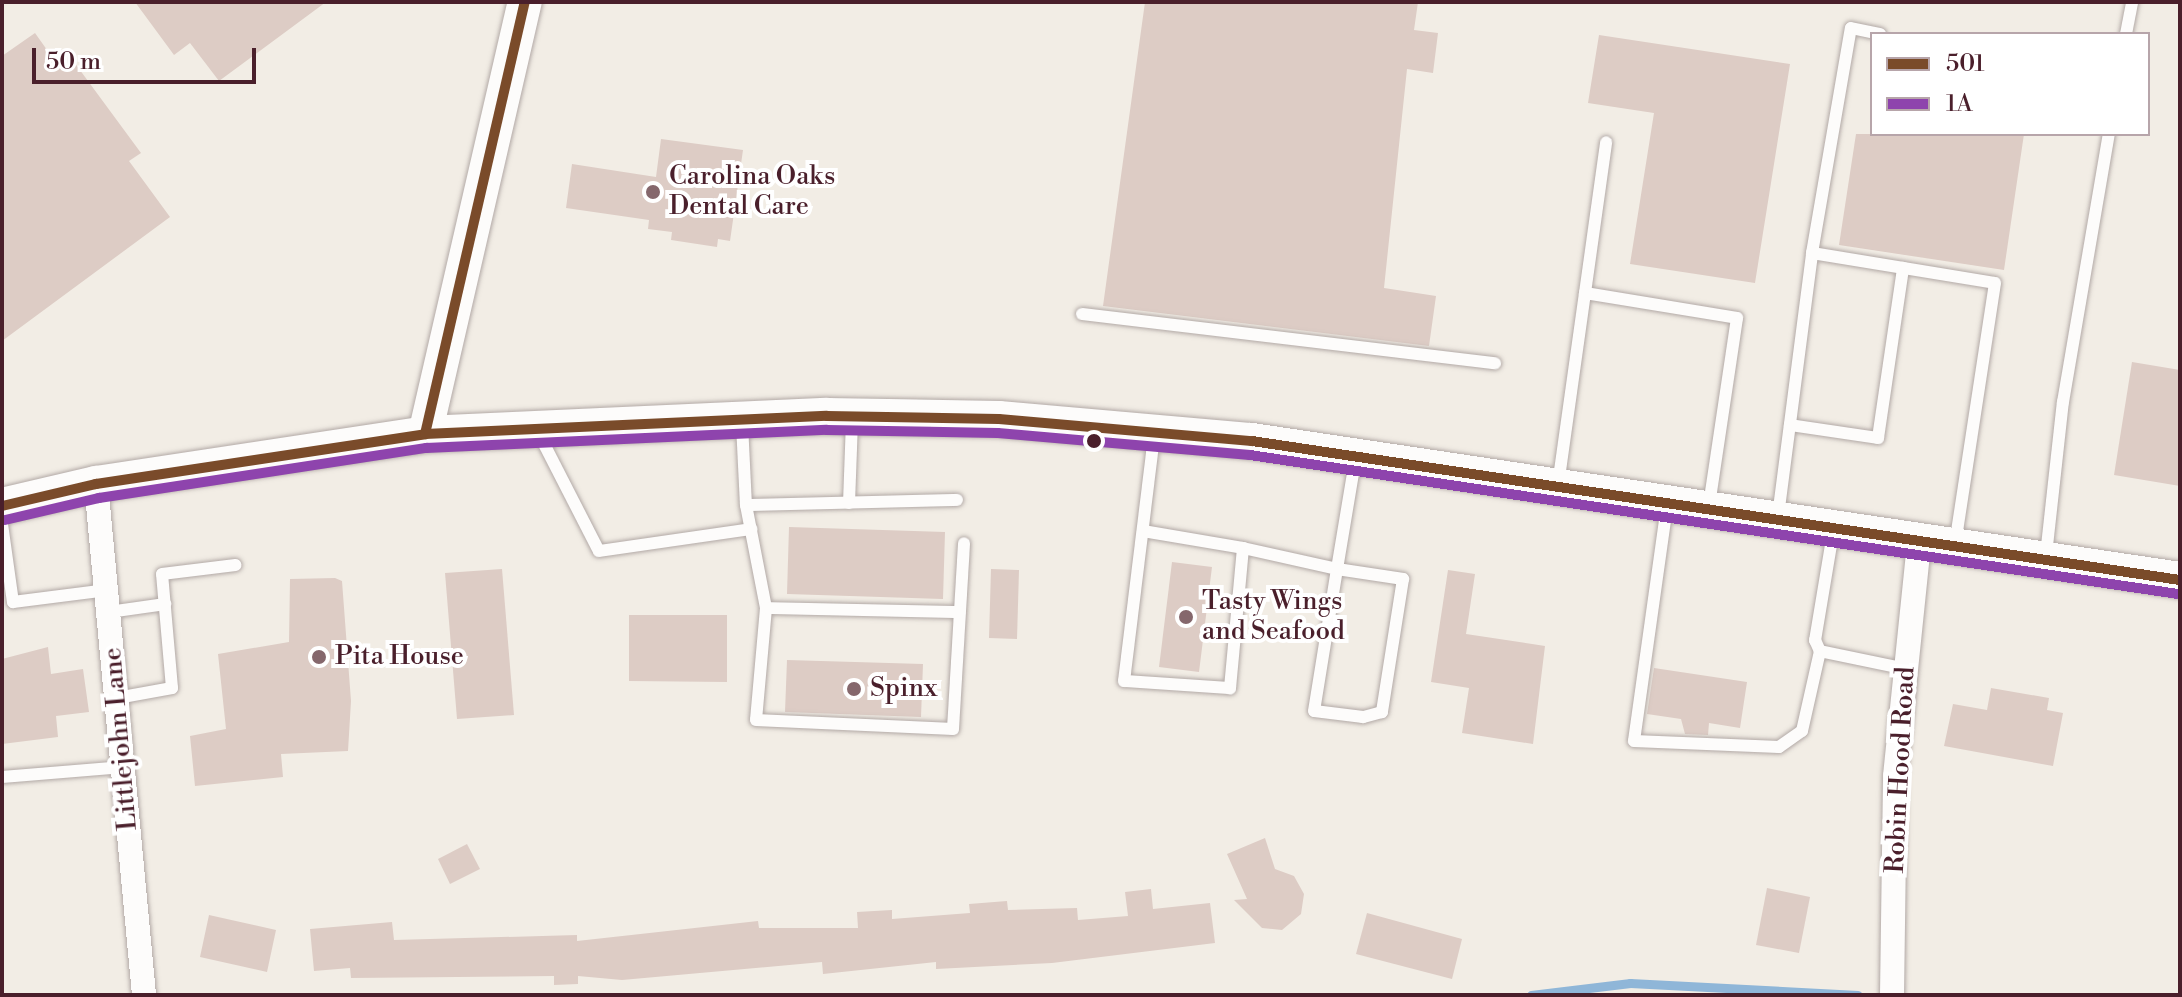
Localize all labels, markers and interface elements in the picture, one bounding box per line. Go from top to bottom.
scale bar [36,32,260,82]
legend [1870,32,2150,136]
text: 50 m [46,47,101,77]
text: 501 [1946,49,1985,79]
text: 1A [1946,89,1973,119]
place label: Carolina Oaks Dental Care [669,161,835,222]
marker: Carolina Oaks Dental Care [644,183,662,201]
unlabelled marker [1086,433,1102,449]
place label: Tasty Wings and Seafood [1202,586,1345,648]
marker: Tasty Wings and Seafood [1177,608,1195,626]
place label: Pita House [335,641,464,673]
street label: Littlejohn Lane [97,646,145,832]
marker: Pita House [310,648,328,666]
street label: Robin Hood Road [1880,666,1922,874]
place label: Spinx [870,673,937,705]
marker: Spinx [845,680,863,698]

